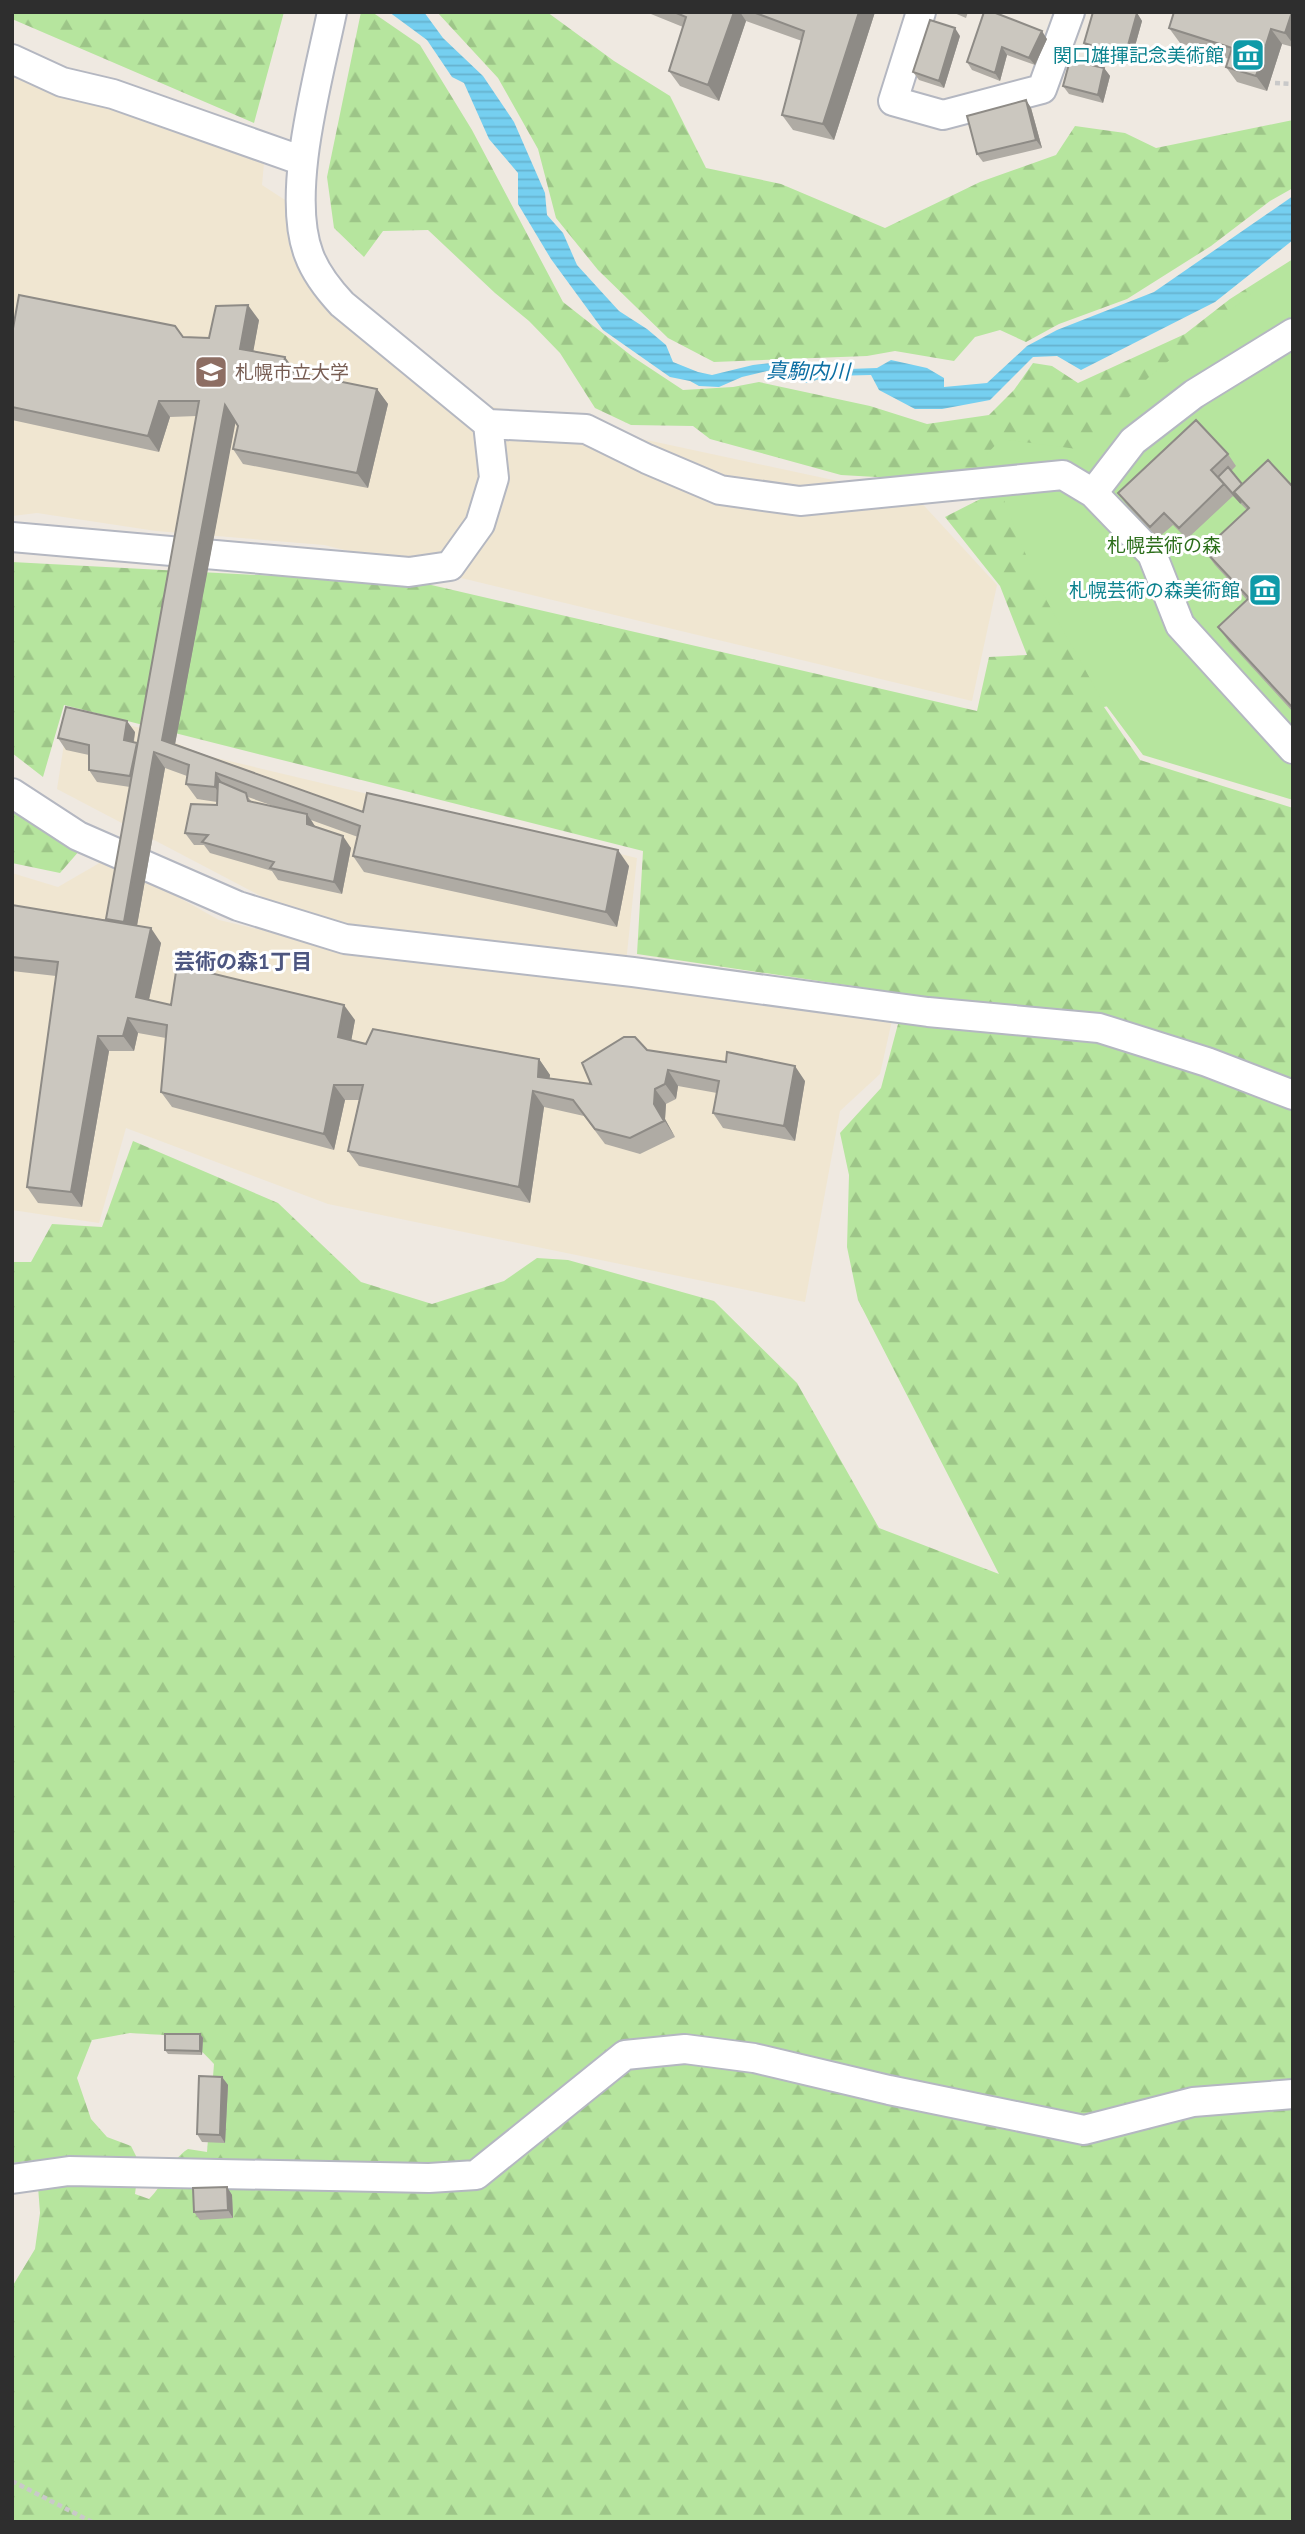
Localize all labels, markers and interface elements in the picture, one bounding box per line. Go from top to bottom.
museum icon: 関口雄揮記念美術館 [1229,36,1267,74]
place label: 関口雄揮記念美術館 [1053,43,1224,67]
school or university icon: 札幌市立大学 [192,353,230,391]
water label: 真駒内川 [766,357,852,385]
place label: 札幌市立大学 [235,360,349,384]
park label: 札幌芸術の森 [1107,533,1221,557]
museum icon: 札幌芸術の森美術館 [1246,571,1284,609]
place label: 札幌芸術の森美術館 [1069,578,1240,602]
district label: 芸術の森1丁目 [174,948,312,975]

